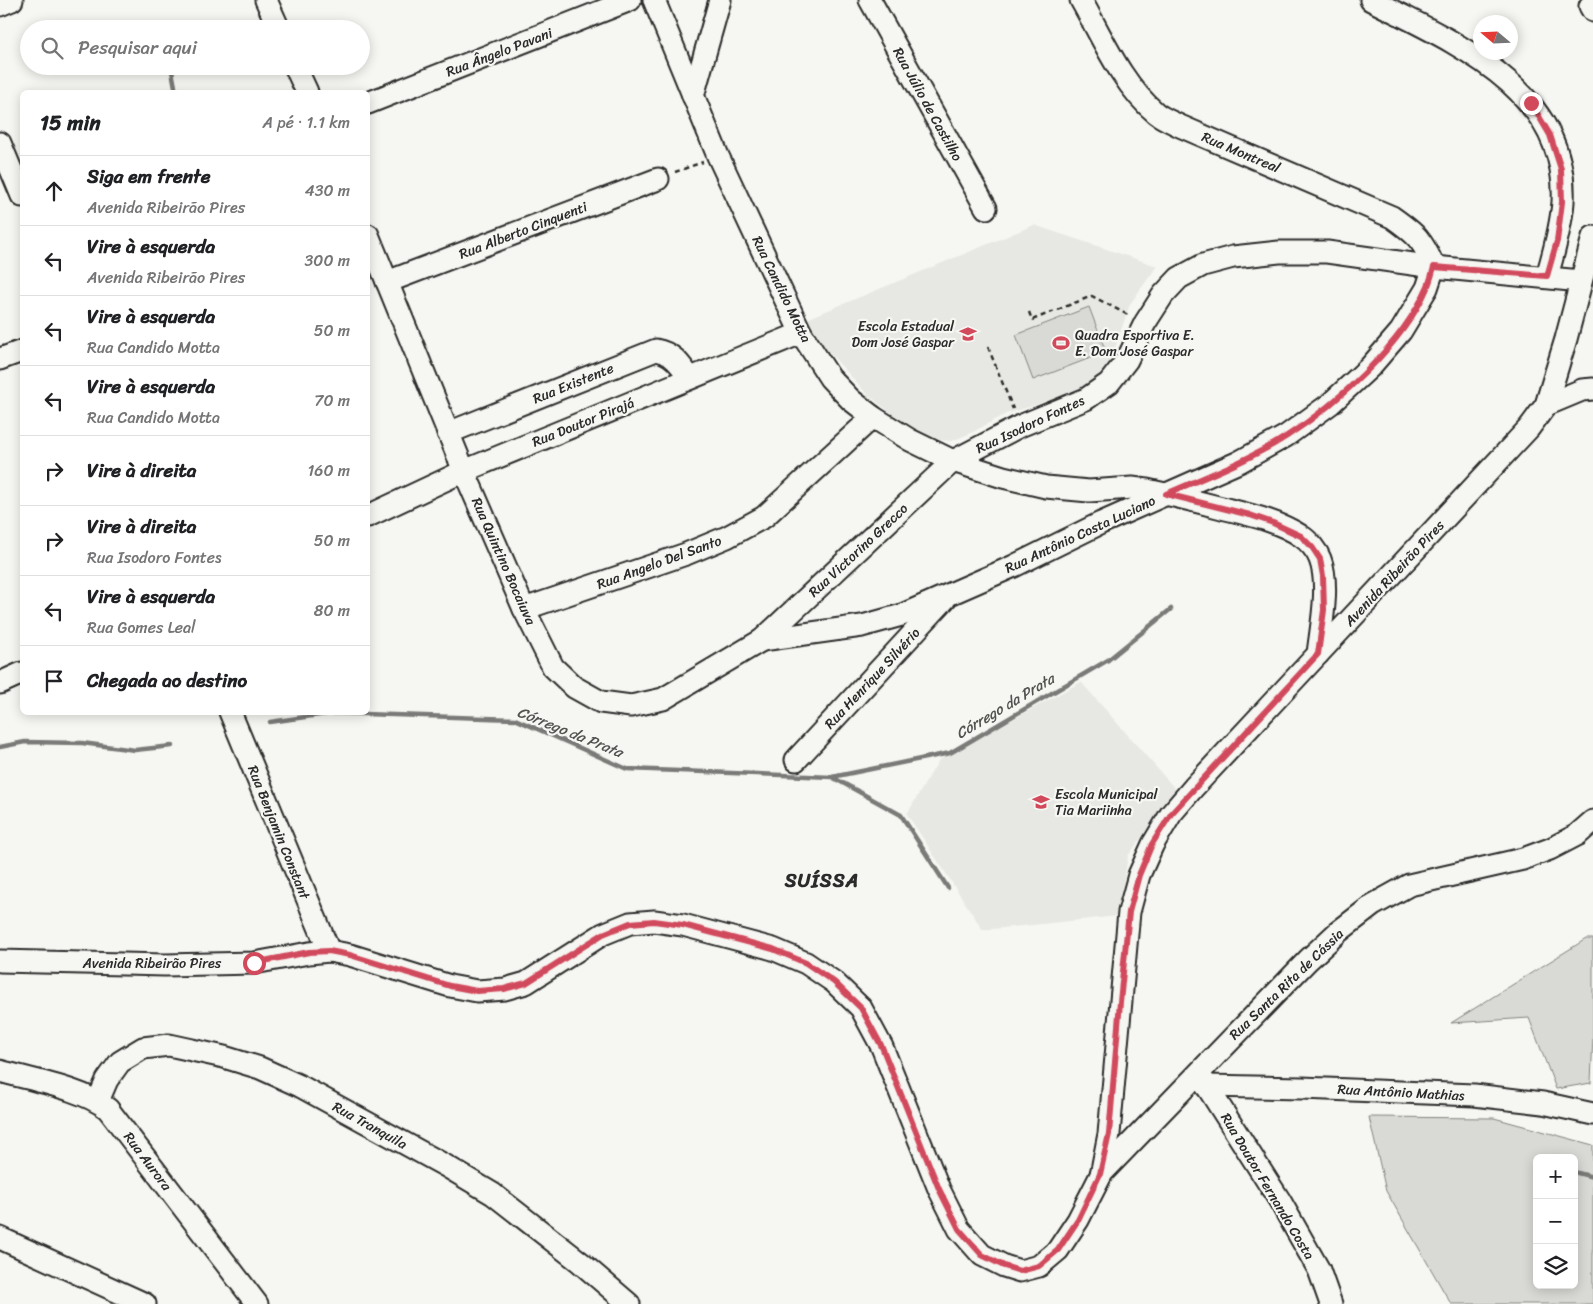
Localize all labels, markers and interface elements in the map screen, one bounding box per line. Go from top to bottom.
north arrow [1473,15,1518,60]
search box [20,20,370,75]
street label: Rua Ângelo Pavani [442,20,557,84]
text: Pesquisar aqui [78,31,197,64]
icon: search [38,34,66,62]
street label: Rua Júlio de Castilho [886,42,969,166]
route end [1520,92,1543,115]
text: 15 min [40,104,101,142]
text: A pé · 1.1 km [263,108,350,137]
street label: Rua Montreal [1198,125,1285,181]
text: Siga em frente [87,160,210,193]
text: 430 m [305,176,350,205]
icon: ahead [40,177,68,205]
text: Avenida Ribeirão Pires [87,193,245,222]
street label: Rua Alberto Cinquenti [455,194,592,266]
text: Vire à esquerda [87,230,215,263]
street label: Rua Candido Motta [745,231,818,347]
text: 300 m [305,246,350,275]
icon: left [40,247,68,275]
text: Avenida Ribeirão Pires [87,263,245,292]
text: Vire à esquerda [87,300,215,333]
place label: Escola Estadual Dom José Gaspar [852,314,955,355]
text: 50 m [314,316,350,345]
icon: left [40,317,68,345]
place label: Quadra Esportiva E. E. Dom José Gaspar [1075,323,1195,364]
school or university icon: Escola Estadual Dom José Gaspar [958,324,978,344]
text: Rua Candido Motta [87,333,220,362]
sports icon: Quadra Esportiva E. E. Dom José Gaspar [1051,333,1071,353]
street label: Rua Existente [529,356,618,411]
text: Vire à esquerda [87,370,215,403]
text: 70 m [314,386,350,415]
icon: left [40,387,68,415]
street label: Rua Isodoro Fontes [972,388,1089,461]
street label: Rua Doutor Pirajá [528,390,638,454]
text: Rua Candido Motta [87,403,220,432]
text: Vire à direita [87,454,196,487]
text: 160 m [307,456,350,485]
icon: right [40,457,68,485]
street label: Rua Antônio Costa Luciano [1000,488,1160,580]
street label: Rua Quintino Bocaiuva [464,493,543,630]
street label: Rua Victorino Grecco [802,497,914,604]
text: Vire à direita [87,510,196,543]
street label: Avenida Ribeirão Pires [1337,514,1451,633]
text: 50 m [314,526,350,555]
icon: right [40,527,68,555]
street label: Rua Angelo Del Santo [593,528,725,597]
text: Rua Isodoro Fontes [87,543,222,572]
text: Vire à esquerda [87,580,215,613]
text: 80 m [314,596,350,625]
icon: left [40,597,68,625]
text: Rua Gomes Leal [87,613,196,642]
street label: Rua Henrique Silvério [818,621,927,735]
text: Chegada ao destino [87,664,247,697]
water label: Córrego da Prata [950,665,1062,746]
icon: arrive [40,667,68,695]
water label: Córrego da Prata [513,699,629,766]
street label: Rua Benjamin Constant [240,761,317,904]
place label: Escola Municipal Tia Mariinha [1055,782,1159,823]
school or university icon: Escola Municipal Tia Mariinha [1031,792,1051,812]
district label: SUÍSSA [784,864,859,897]
street label: Rua Santa Rita de Cássia [1223,922,1350,1046]
street label: Avenida Ribeirão Pires [82,951,222,976]
route start [243,952,266,975]
street label: Rua Antônio Mathias [1337,1077,1465,1108]
street label: Rua Tranquila [328,1095,412,1156]
street label: Rua Doutor Fernando Costa [1214,1108,1321,1265]
street label: Rua Aurora [117,1126,179,1197]
map controls [1533,1154,1578,1289]
button: + [1533,1154,1578,1199]
button: − [1533,1199,1578,1244]
button: layers [1533,1244,1578,1289]

